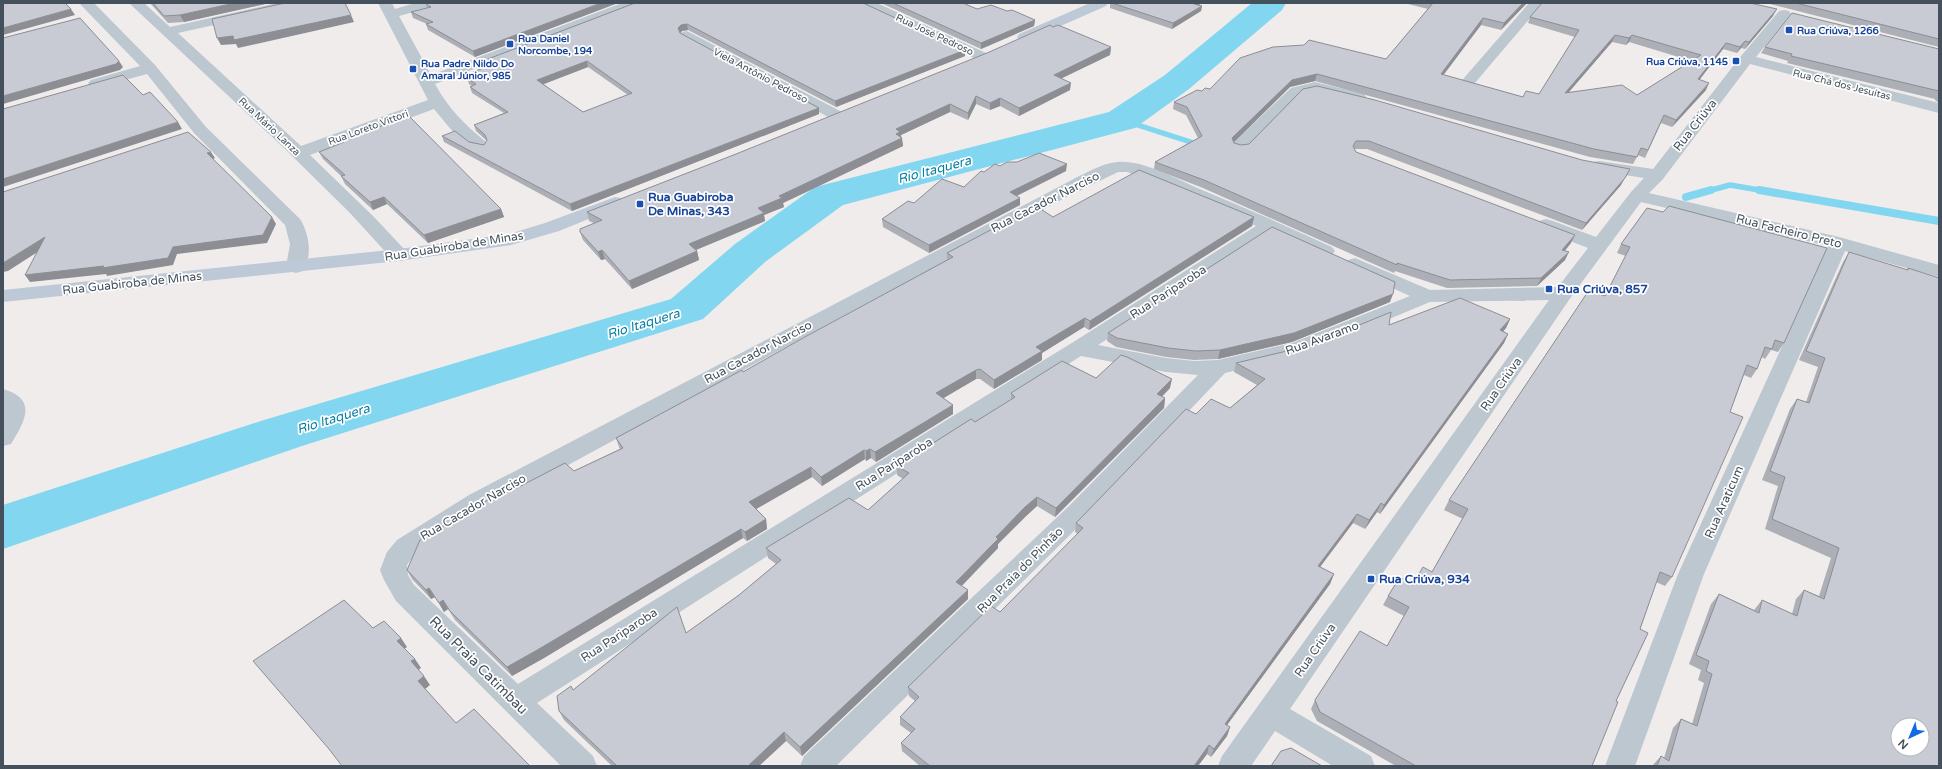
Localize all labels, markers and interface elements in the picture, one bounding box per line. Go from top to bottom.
street label: Rua José Pedroso [894,12,975,58]
marker: Rua Criúva, 1266 [1784,25,1794,35]
place label: Rua Criúva, 1266 [1797,25,1880,37]
place label: Rua Daniel Norcombe, 194 [518,33,593,57]
marker: Rua Daniel Norcombe, 194 [505,39,515,49]
street label: Viela Antônio Pedroso [711,46,810,106]
place label: Rua Criúva, 1145 [1646,56,1728,68]
marker: Rua Criúva, 1145 [1731,56,1741,66]
place label: Rua Padre Nildo Do Amaral Júnior, 985 [421,58,514,82]
marker: Rua Padre Nildo Do Amaral Júnior, 985 [408,64,418,74]
street label: Rua Chá dos Jesuítas [1792,67,1892,103]
street label: Rua Mário Lanza [236,95,303,158]
street label: Rua Criúva [1670,96,1720,154]
street label: Rua Loreto Vittori [327,108,410,148]
water label: Rio Itaquera [896,152,973,187]
street label: Rua Cacador Narciso [988,169,1102,235]
place label: Rua Guabiroba De Minas, 343 [648,190,734,218]
marker: Rua Guabiroba De Minas, 343 [635,199,645,209]
street label: Rua Facheiro Preto [1735,211,1843,251]
street label: Rua Guabiroba de Minas [384,228,525,264]
street label: Rua Pariparoba [1127,262,1209,322]
street label: Rua Guabiroba de Minas [61,269,203,297]
place label: Rua Criúva, 857 [1557,282,1648,296]
marker: Rua Criúva, 857 [1544,284,1554,294]
water label: Rio Itaquera [605,305,682,343]
street label: Rua Cacador Narciso [702,318,814,386]
street label: Rua Avaramo [1283,318,1361,358]
street label: Rua Criúva [1478,355,1524,413]
water label: Rio Itaquera [295,400,372,438]
street label: Rua Pariparoba [853,435,935,493]
street label: Rua Araticum [1702,463,1746,541]
street label: Rua Cacador Narciso [418,471,528,543]
street label: Rua Praia do Pinhão [974,524,1066,616]
place label: Rua Criúva, 934 [1379,572,1470,586]
marker: Rua Criúva, 934 [1366,574,1376,584]
street label: Rua Pariparoba [578,605,660,665]
street label: Rua Praia Catimbau [426,613,531,718]
street label: Rua Criúva [1292,621,1338,679]
north arrow [1890,717,1930,757]
text: N [1896,736,1911,752]

